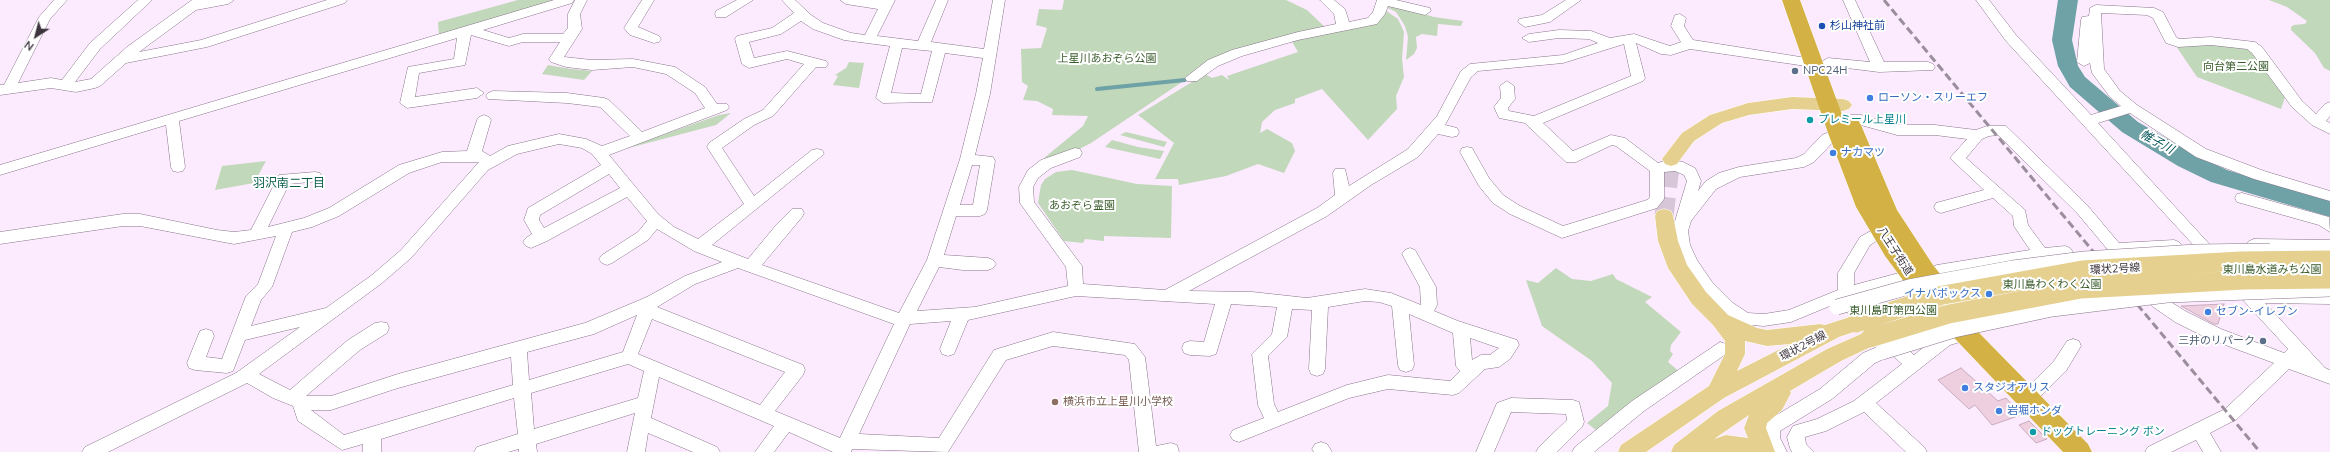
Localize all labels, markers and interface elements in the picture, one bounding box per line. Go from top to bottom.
north arrow [16,16,56,56]
place label: 杉山神社前 [1830,19,1885,33]
marker: 杉山神社前 [1817,21,1827,31]
text: N [21,38,36,54]
park label: 上星川あおぞら公園 [1058,52,1156,66]
park label: 向台第二公園 [2203,60,2269,74]
place label: NPC24H [1803,64,1847,78]
marker: NPC24H [1790,66,1800,76]
place label: ローソン・スリーエフ [1878,91,1988,105]
marker: ローソン・スリーエフ [1865,93,1875,103]
place label: プレミール上星川 [1818,113,1906,127]
marker: プレミール上星川 [1805,115,1815,125]
water label: 帷子川 [2138,127,2176,157]
place label: ナカマツ [1841,146,1885,160]
marker: ナカマツ [1828,148,1838,158]
district label: 羽沢南二丁目 [253,176,325,190]
park label: あおぞら霊園 [1049,199,1115,213]
street label: 八王子街道 [1874,224,1916,278]
street label: 環状2号線 [2089,261,2141,277]
park label: 東川島水道みち公園 [2223,263,2321,277]
park label: 東川島わくわく公園 [2003,278,2101,292]
place label: イナバボックス [1904,287,1981,301]
marker: イナバボックス [1984,289,1994,299]
park label: 東川島町第四公園 [1849,304,1937,318]
place label: セブン-イレブン [2216,305,2298,319]
marker: セブン-イレブン [2203,307,2213,317]
street label: 環状2号線 [1778,328,1828,364]
place label: 三井のリパーク [2178,334,2255,348]
marker: 三井のリパーク [2258,336,2268,346]
place label: スタジオアリス [1973,381,2050,395]
marker: スタジオアリス [1960,383,1970,393]
place label: 横浜市立上星川小学校 [1063,395,1173,409]
marker: 横浜市立上星川小学校 [1050,397,1060,407]
place label: 岩堀ホンダ [2007,404,2062,418]
marker: 岩堀ホンダ [1994,406,2004,416]
place label: ドッグトレーニング ボン [2041,425,2165,439]
marker: ドッグトレーニング ボン [2028,427,2038,437]

